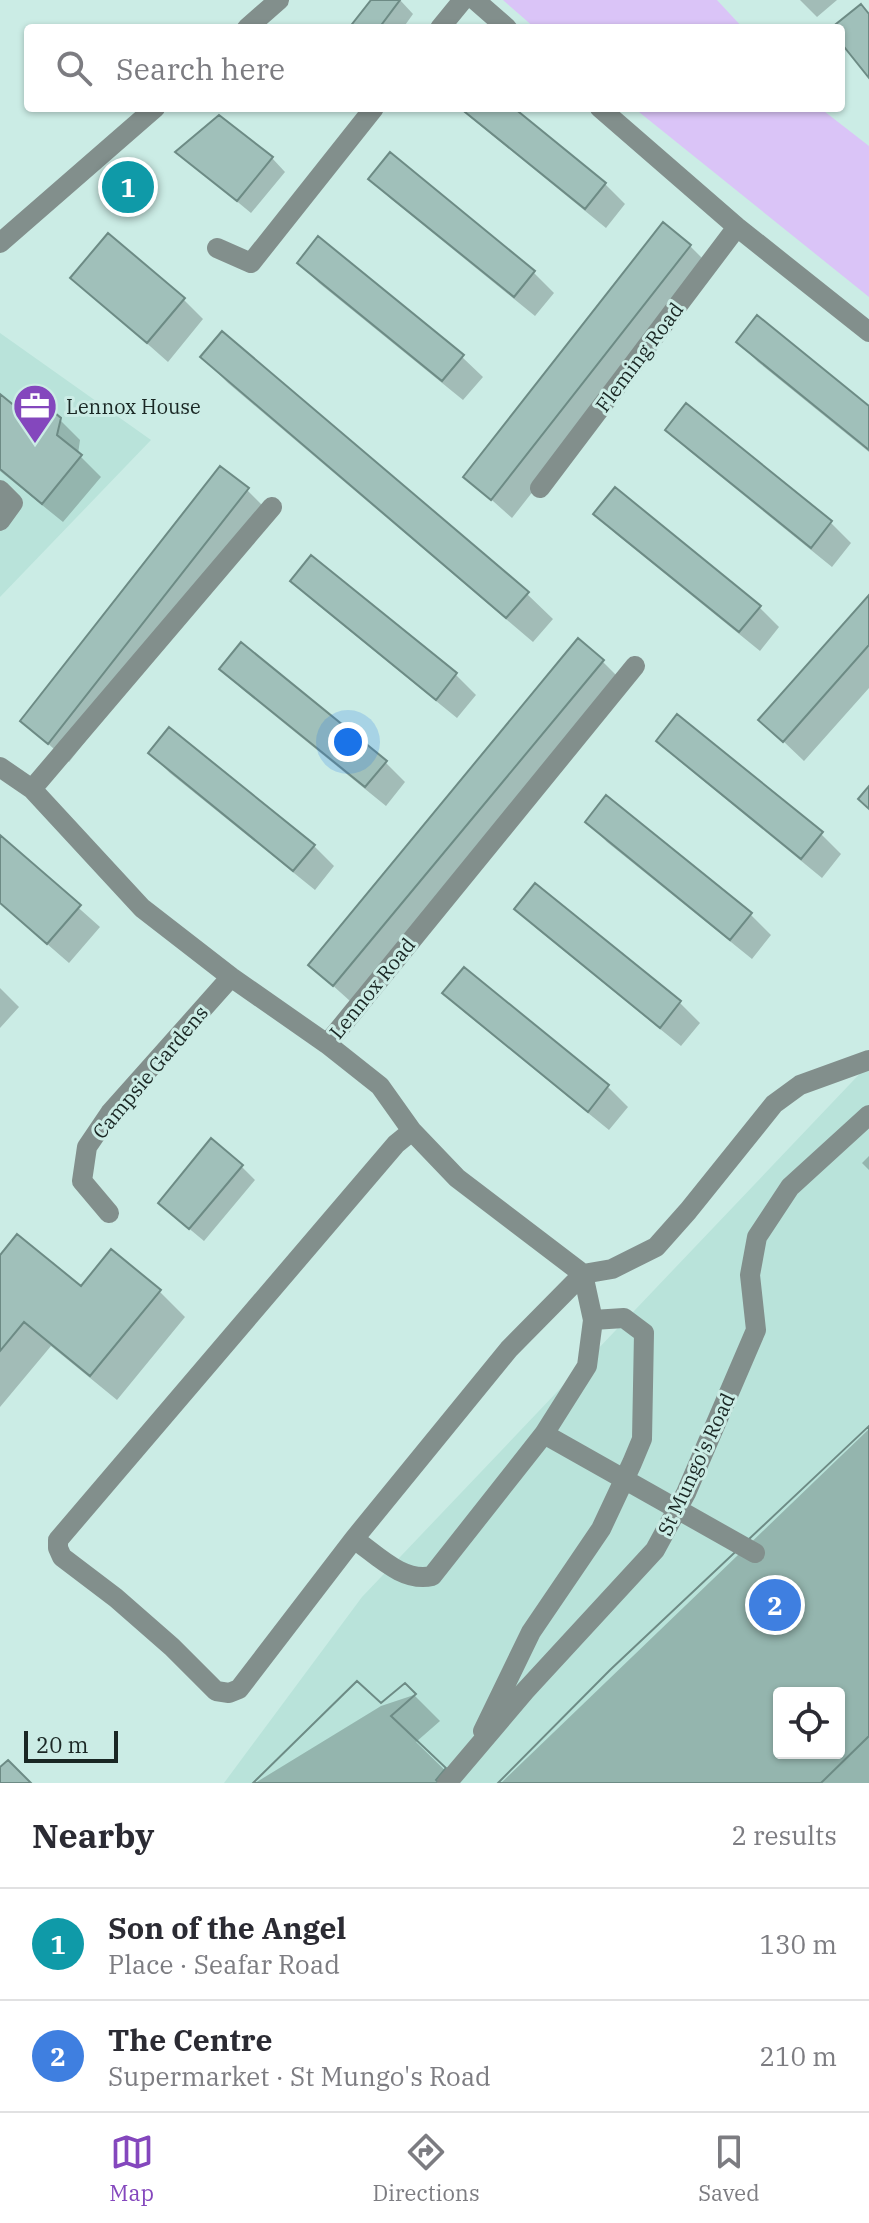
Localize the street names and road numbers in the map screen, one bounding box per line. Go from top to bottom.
street label: Fleming Road [589,297,689,417]
street label: Lennox Road [323,932,421,1044]
street label: Campsie Gardens [86,1000,214,1144]
street label: St Mungo's Road [651,1388,741,1540]

